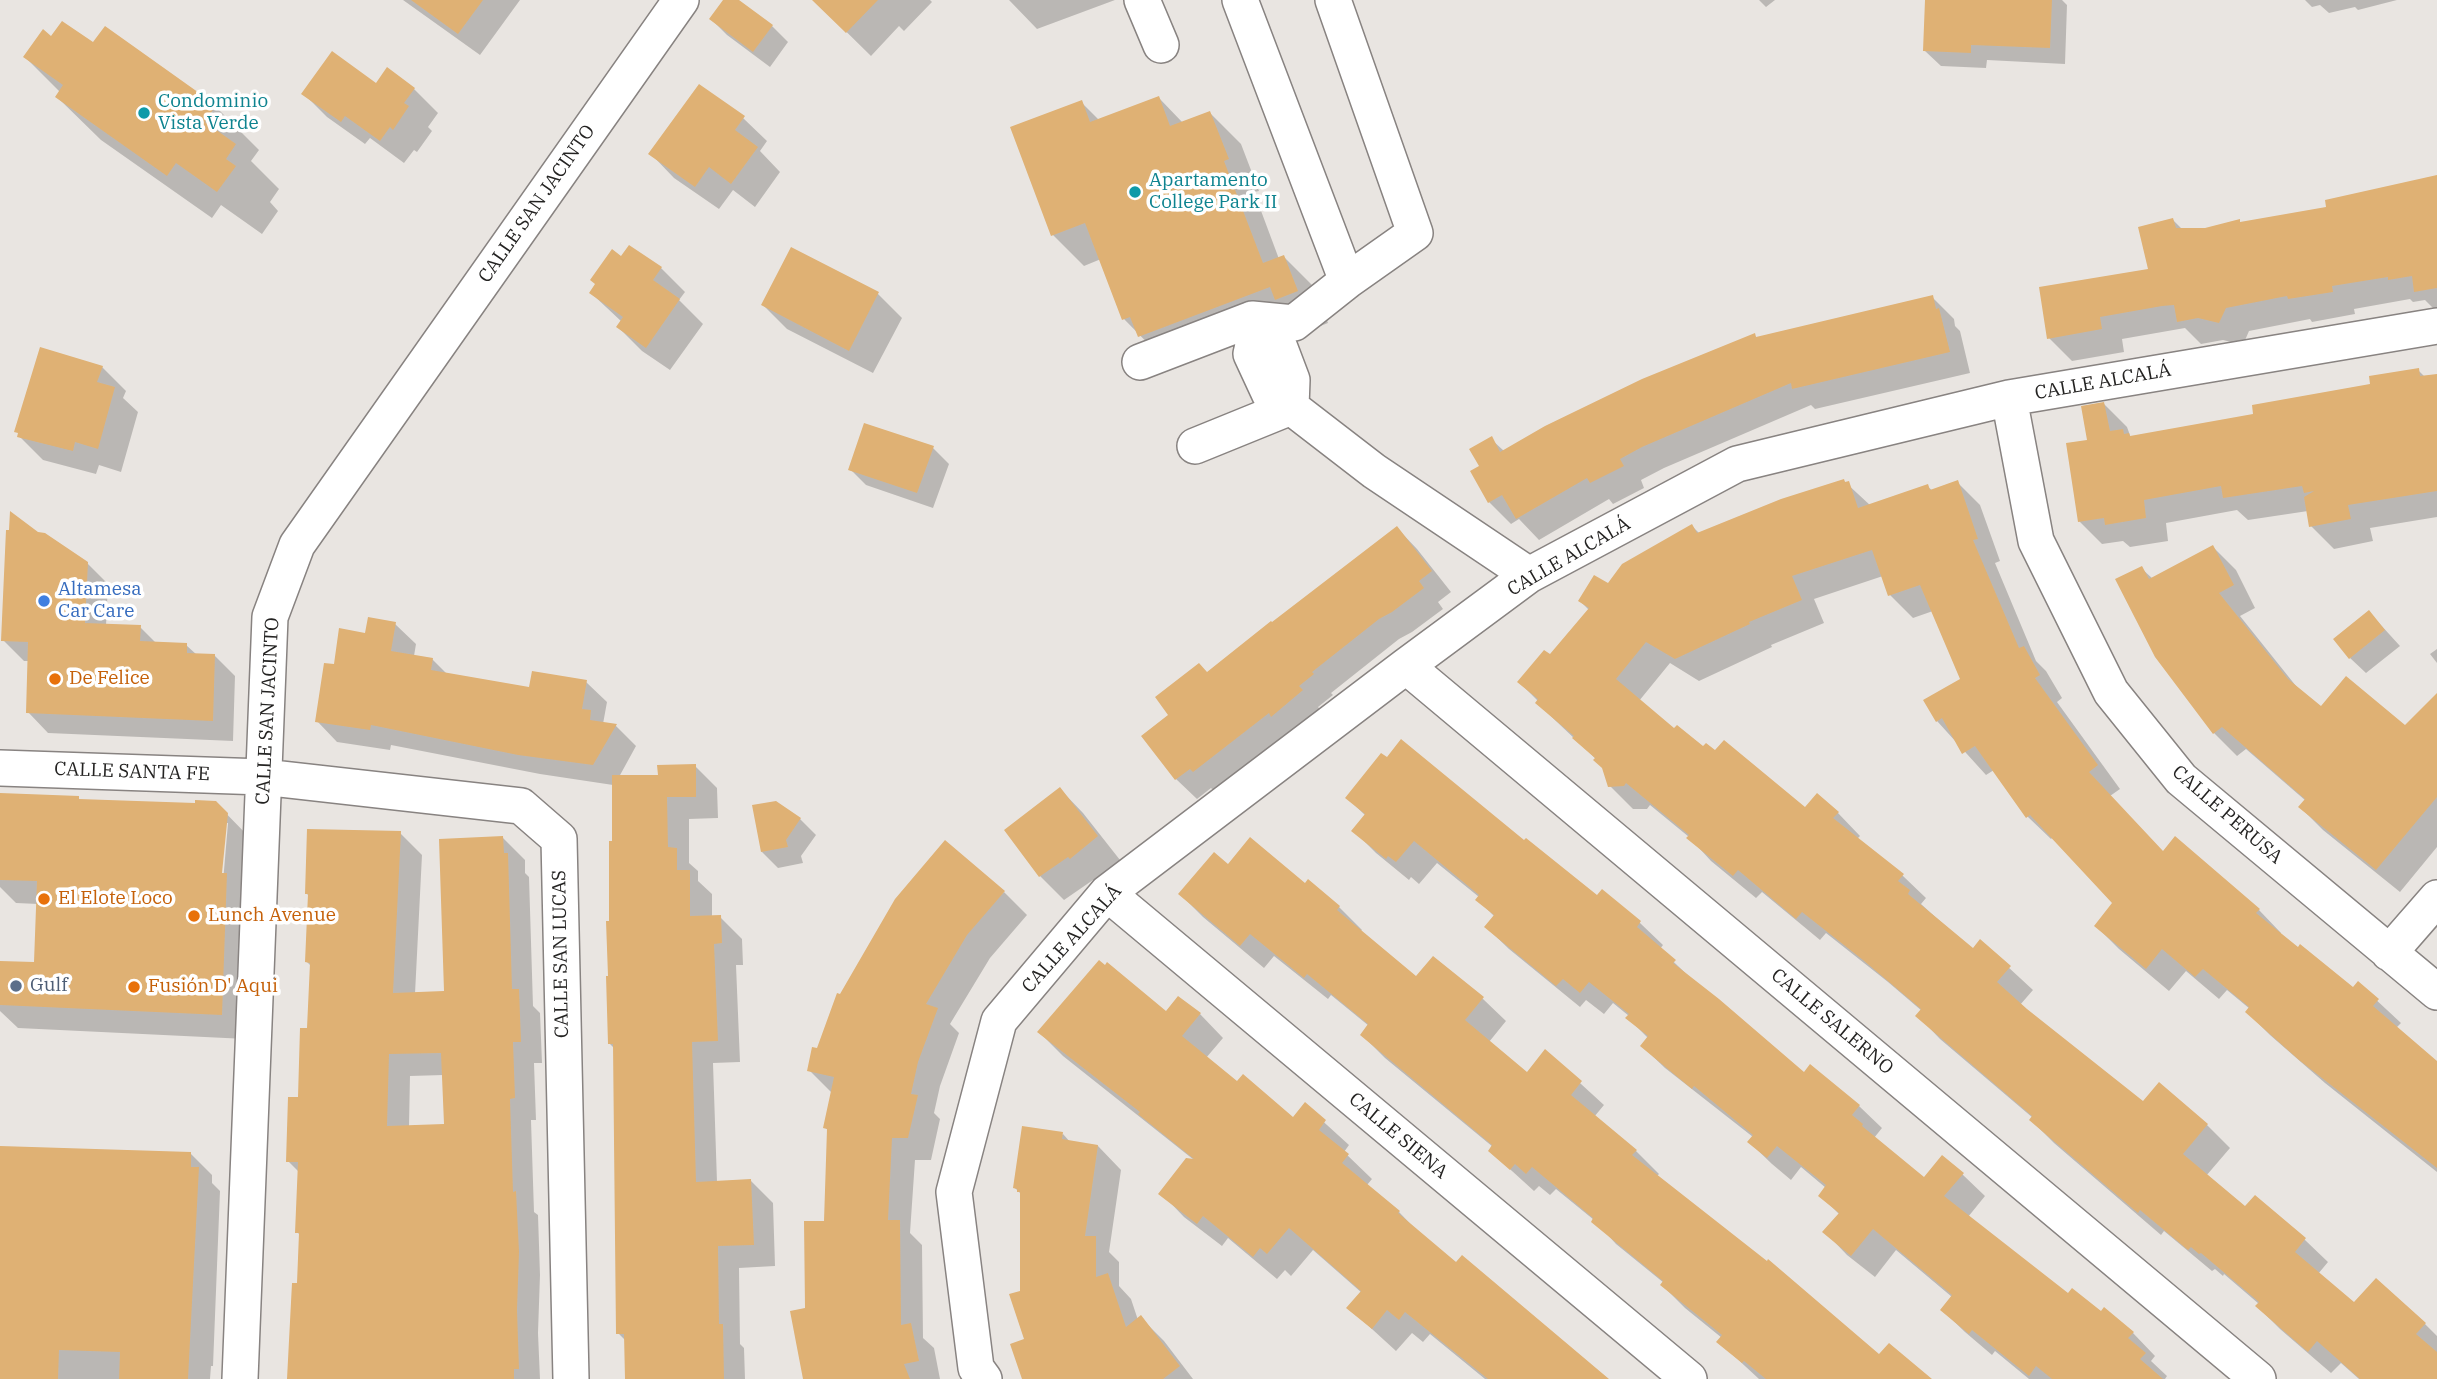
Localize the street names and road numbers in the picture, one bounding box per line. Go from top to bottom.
street label: CALLE SAN JACINTO [474,121,600,287]
street label: CALLE ALCALÁ [2033,359,2173,405]
street label: CALLE ALCALÁ [1504,513,1634,601]
street label: CALLE SAN JACINTO [252,617,284,805]
street label: CALLE SANTA FE [54,758,210,786]
street label: CALLE PERUSA [2167,761,2287,869]
street label: CALLE SAN LUCAS [548,870,574,1038]
street label: CALLE ALCALÁ [1017,880,1127,998]
street label: CALLE SALERNO [1766,964,1898,1080]
street label: CALLE SIENA [1344,1088,1452,1184]

